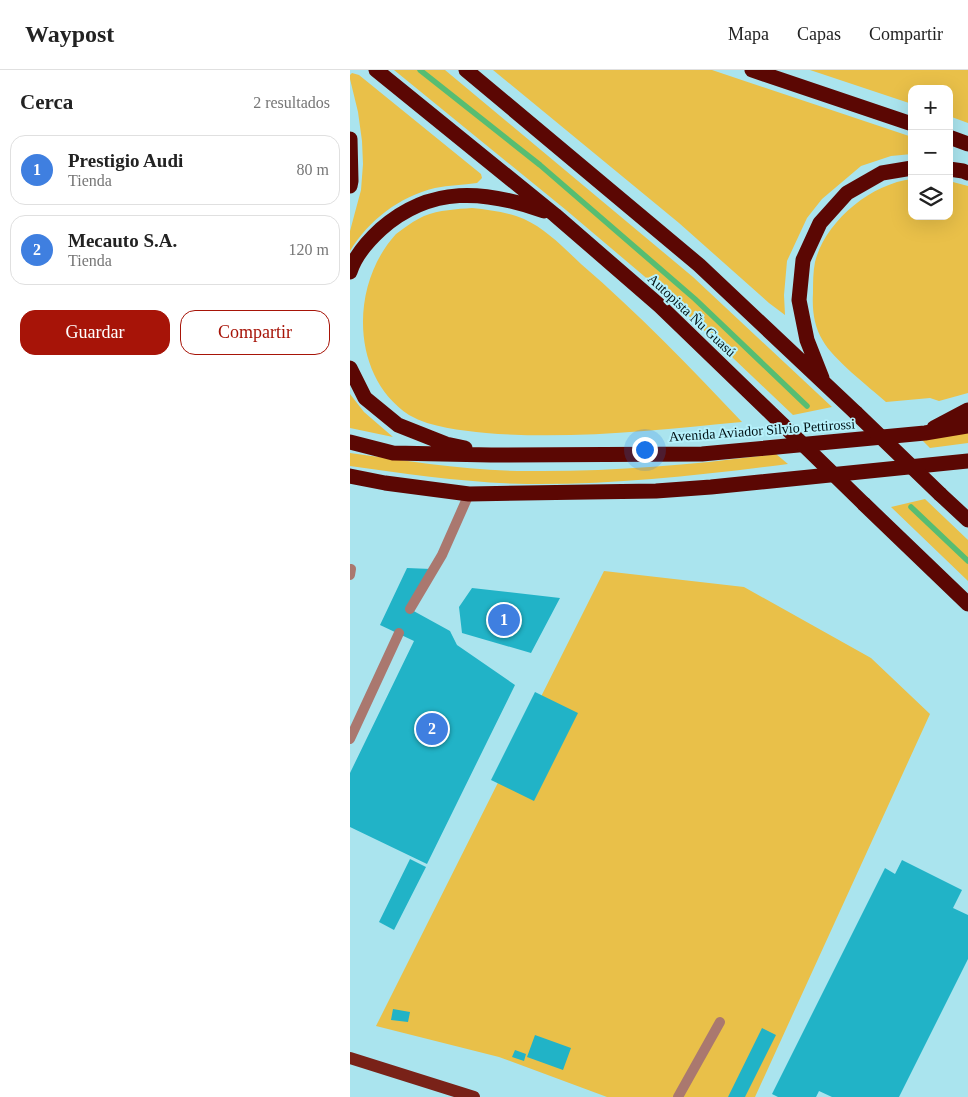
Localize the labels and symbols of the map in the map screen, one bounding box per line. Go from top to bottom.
street label: Autopista Ñu Guasú [645,271,739,360]
street label: Avenida Aviador Silvio Pettirossi [668,417,856,444]
your location [632,437,658,463]
pin: 1 [488,601,520,639]
pin: 2 [416,710,448,748]

